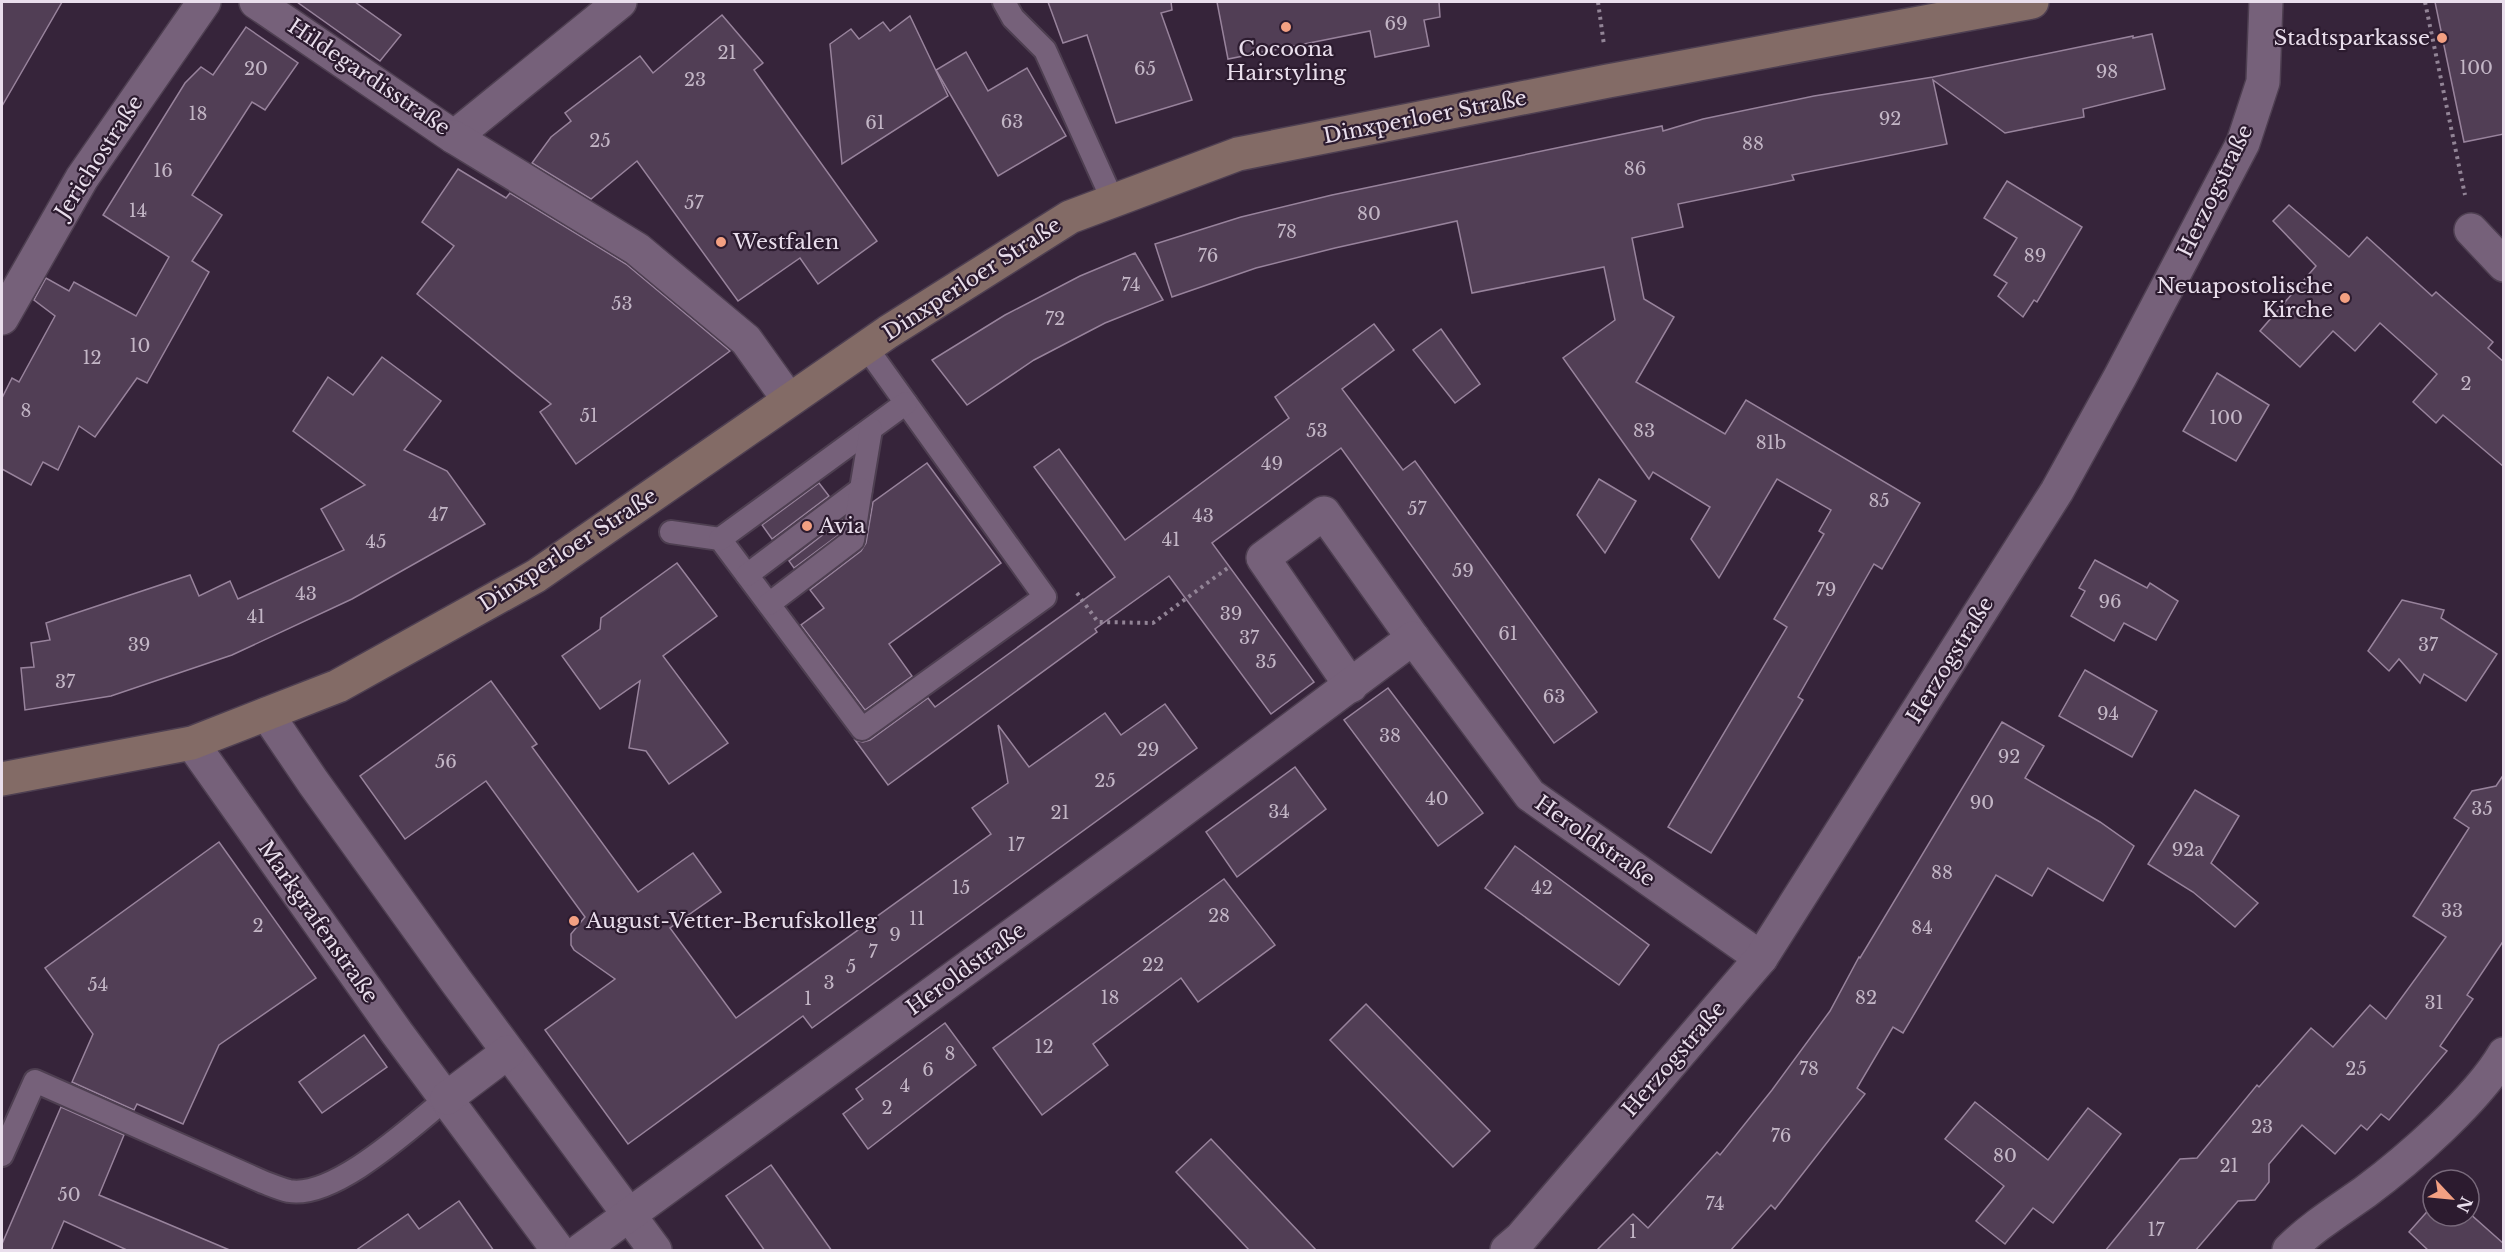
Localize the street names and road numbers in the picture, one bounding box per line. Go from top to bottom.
street label: Hildegardisstraße [283,13,455,141]
street label: Dinxperloer Straße [1321,85,1529,149]
street label: Jerichostraße [48,90,149,226]
street label: Herzogstraße [2172,120,2258,262]
street label: Dinxperloer Straße [878,212,1066,346]
street label: Dinxperloer Straße [474,483,662,617]
street label: Herzogstraße [1901,592,1999,728]
street label: Heroldstraße [1530,790,1660,892]
street label: Markgrafenstraße [252,836,384,1008]
street label: Heroldstraße [901,917,1031,1021]
street label: Herzogstraße [1617,996,1731,1122]

